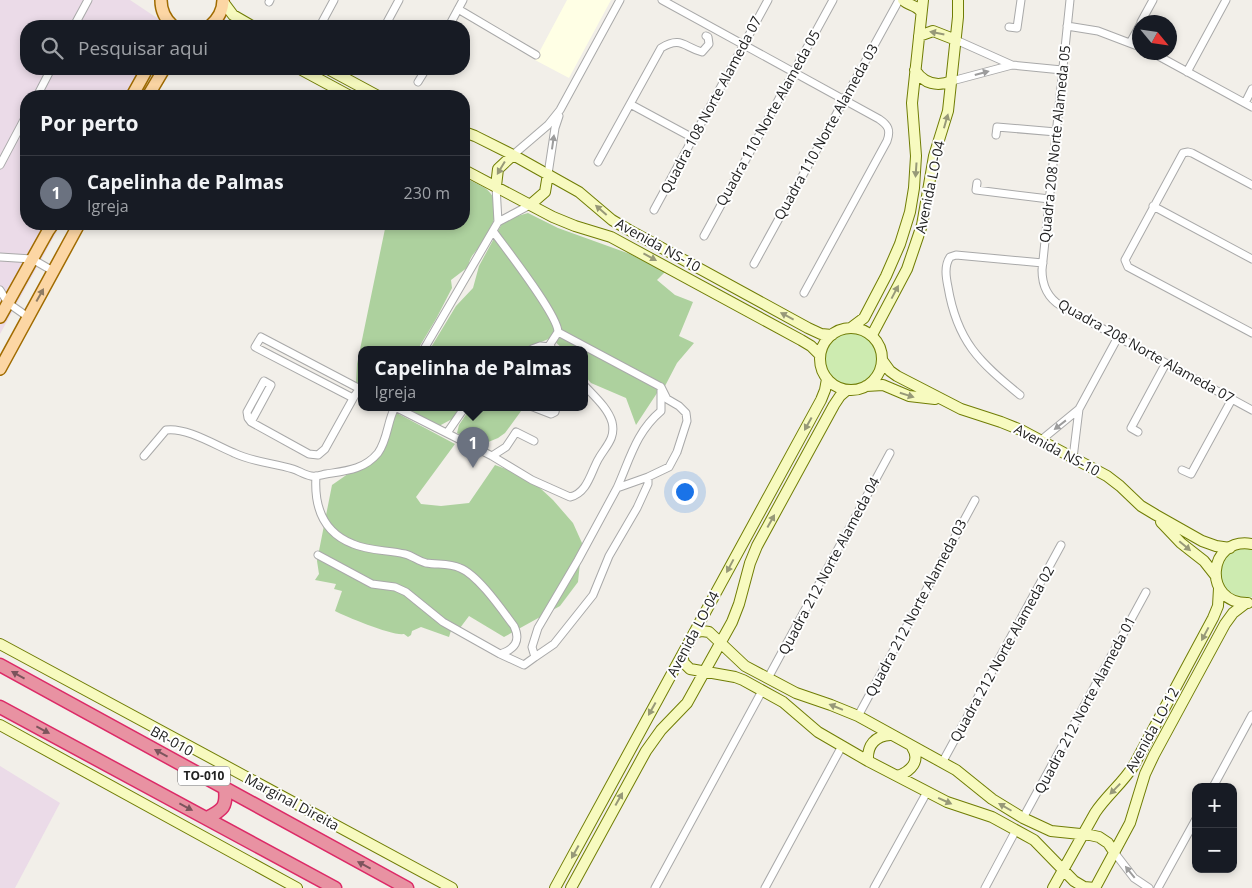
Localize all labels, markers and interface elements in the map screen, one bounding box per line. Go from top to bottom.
street label: Quadra 108 Norte Alameda 07 [656,13,766,197]
north arrow [1132,15,1177,60]
search box [20,20,470,75]
street label: Quadra 110 Norte Alameda 05 [711,26,824,209]
one-way arrow [929,29,945,37]
icon: search [38,34,66,62]
text: Pesquisar aqui [78,35,208,61]
street label: Quadra 110 Norte Alameda 03 [769,40,882,223]
street label: Quadra 208 Norte Alameda 05 [1035,44,1074,244]
one-way arrow [974,69,989,77]
text: Por perto [40,109,139,137]
one-way arrow [942,113,950,128]
one-way arrow [550,134,558,150]
street label: Avenida LO-04 [910,139,949,235]
one-way arrow [496,162,505,175]
one-way arrow [911,163,919,179]
text: Capelinha de Palmas [87,169,284,195]
text: 1 [51,182,61,204]
text: 230 m [404,182,450,204]
text: Igreja [87,195,129,217]
one-way arrow [595,204,607,216]
street label: Avenida NS-10 [612,213,704,276]
one-way arrow [643,253,657,261]
one-way arrow [891,285,899,300]
one-way arrow [35,288,44,302]
street label: Quadra 208 Norte Alameda 07 [1055,294,1238,407]
one-way arrow [780,312,795,320]
popup [358,346,588,411]
text: Capelinha de Palmas [375,355,571,381]
text: Igreja [375,381,416,403]
one-way arrow [900,391,915,399]
one-way arrow [804,416,812,431]
street label: Avenida NS-10 [1011,419,1103,480]
one-way arrow [1053,420,1066,430]
pin: 1 [457,427,489,468]
street label: Quadra 212 Norte Alameda 04 [774,474,884,658]
your location [672,479,698,505]
one-way arrow [767,513,775,528]
street label: Quadra 212 Norte Alameda 03 [861,516,971,700]
one-way arrow [1179,540,1191,551]
one-way arrow [726,559,734,574]
street label: Quadra 212 Norte Alameda 02 [945,562,1058,745]
street label: Avenida LO-04 [662,588,723,680]
street label: Quadra 212 Norte Alameda 01 [1030,613,1140,797]
one-way arrow [1200,627,1209,640]
one-way arrow [11,671,25,679]
street label: Avenida LO-12 [1120,684,1183,776]
one-way arrow [648,702,657,716]
one-way arrow [828,702,843,710]
street label: BR-010 [147,721,197,760]
one-way arrow [36,726,50,734]
one-way arrow [154,748,167,757]
road number: TO-010 [178,766,230,786]
street label: Marginal Direita [242,769,343,834]
one-way arrow [1109,783,1121,795]
map controls [1192,783,1237,873]
button: + [1192,783,1237,828]
one-way arrow [615,792,624,806]
one-way arrow [938,797,952,805]
one-way arrow [179,803,193,811]
one-way arrow [998,803,1011,812]
button: − [1192,828,1237,873]
one-way arrow [571,845,579,859]
one-way arrow [357,861,372,869]
one-way arrow [1124,866,1135,879]

